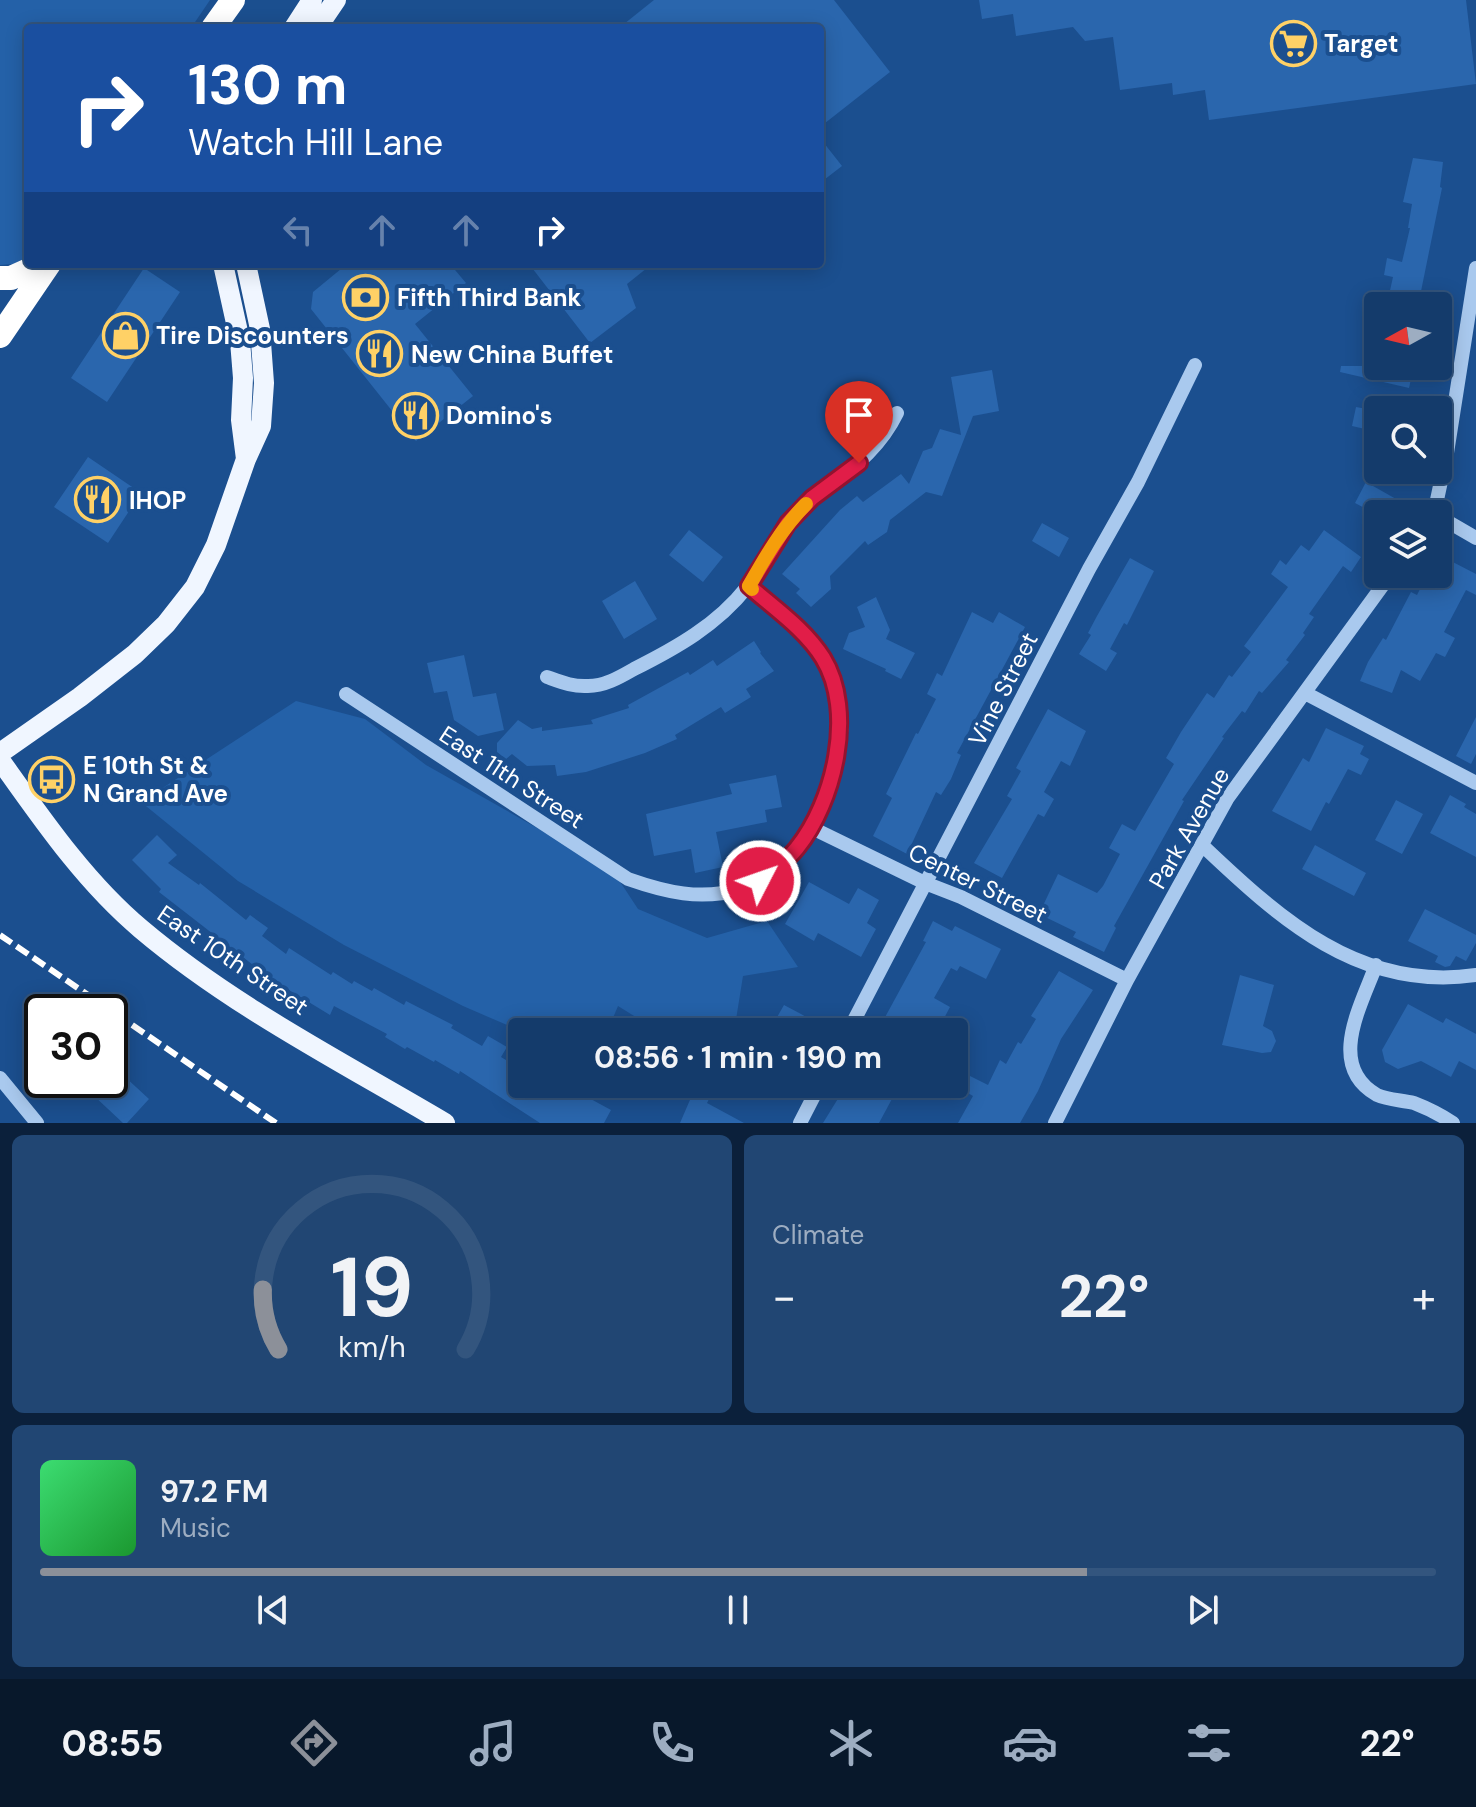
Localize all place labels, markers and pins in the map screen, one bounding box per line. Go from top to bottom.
supermarket icon: Target [1269,19,1317,67]
place label: Target [1324,28,1398,59]
bank icon: Fifth Third Bank [342,273,390,321]
place label: Fifth Third Bank [397,282,582,313]
shop icon: Tire Discounters [101,311,149,359]
place label: Tire Discounters [156,320,349,351]
restaurant icon: New China Buffet [356,330,404,378]
place label: New China Buffet [411,339,614,370]
pin [825,381,893,463]
restaurant icon: Domino's [391,391,439,439]
place label: Domino's [446,400,552,431]
restaurant icon: IHOP [74,476,122,524]
place label: IHOP [129,485,186,516]
place label: E 10th St & N Grand Ave [83,750,228,809]
bus stop icon: E 10th St & N Grand Ave [28,755,76,803]

